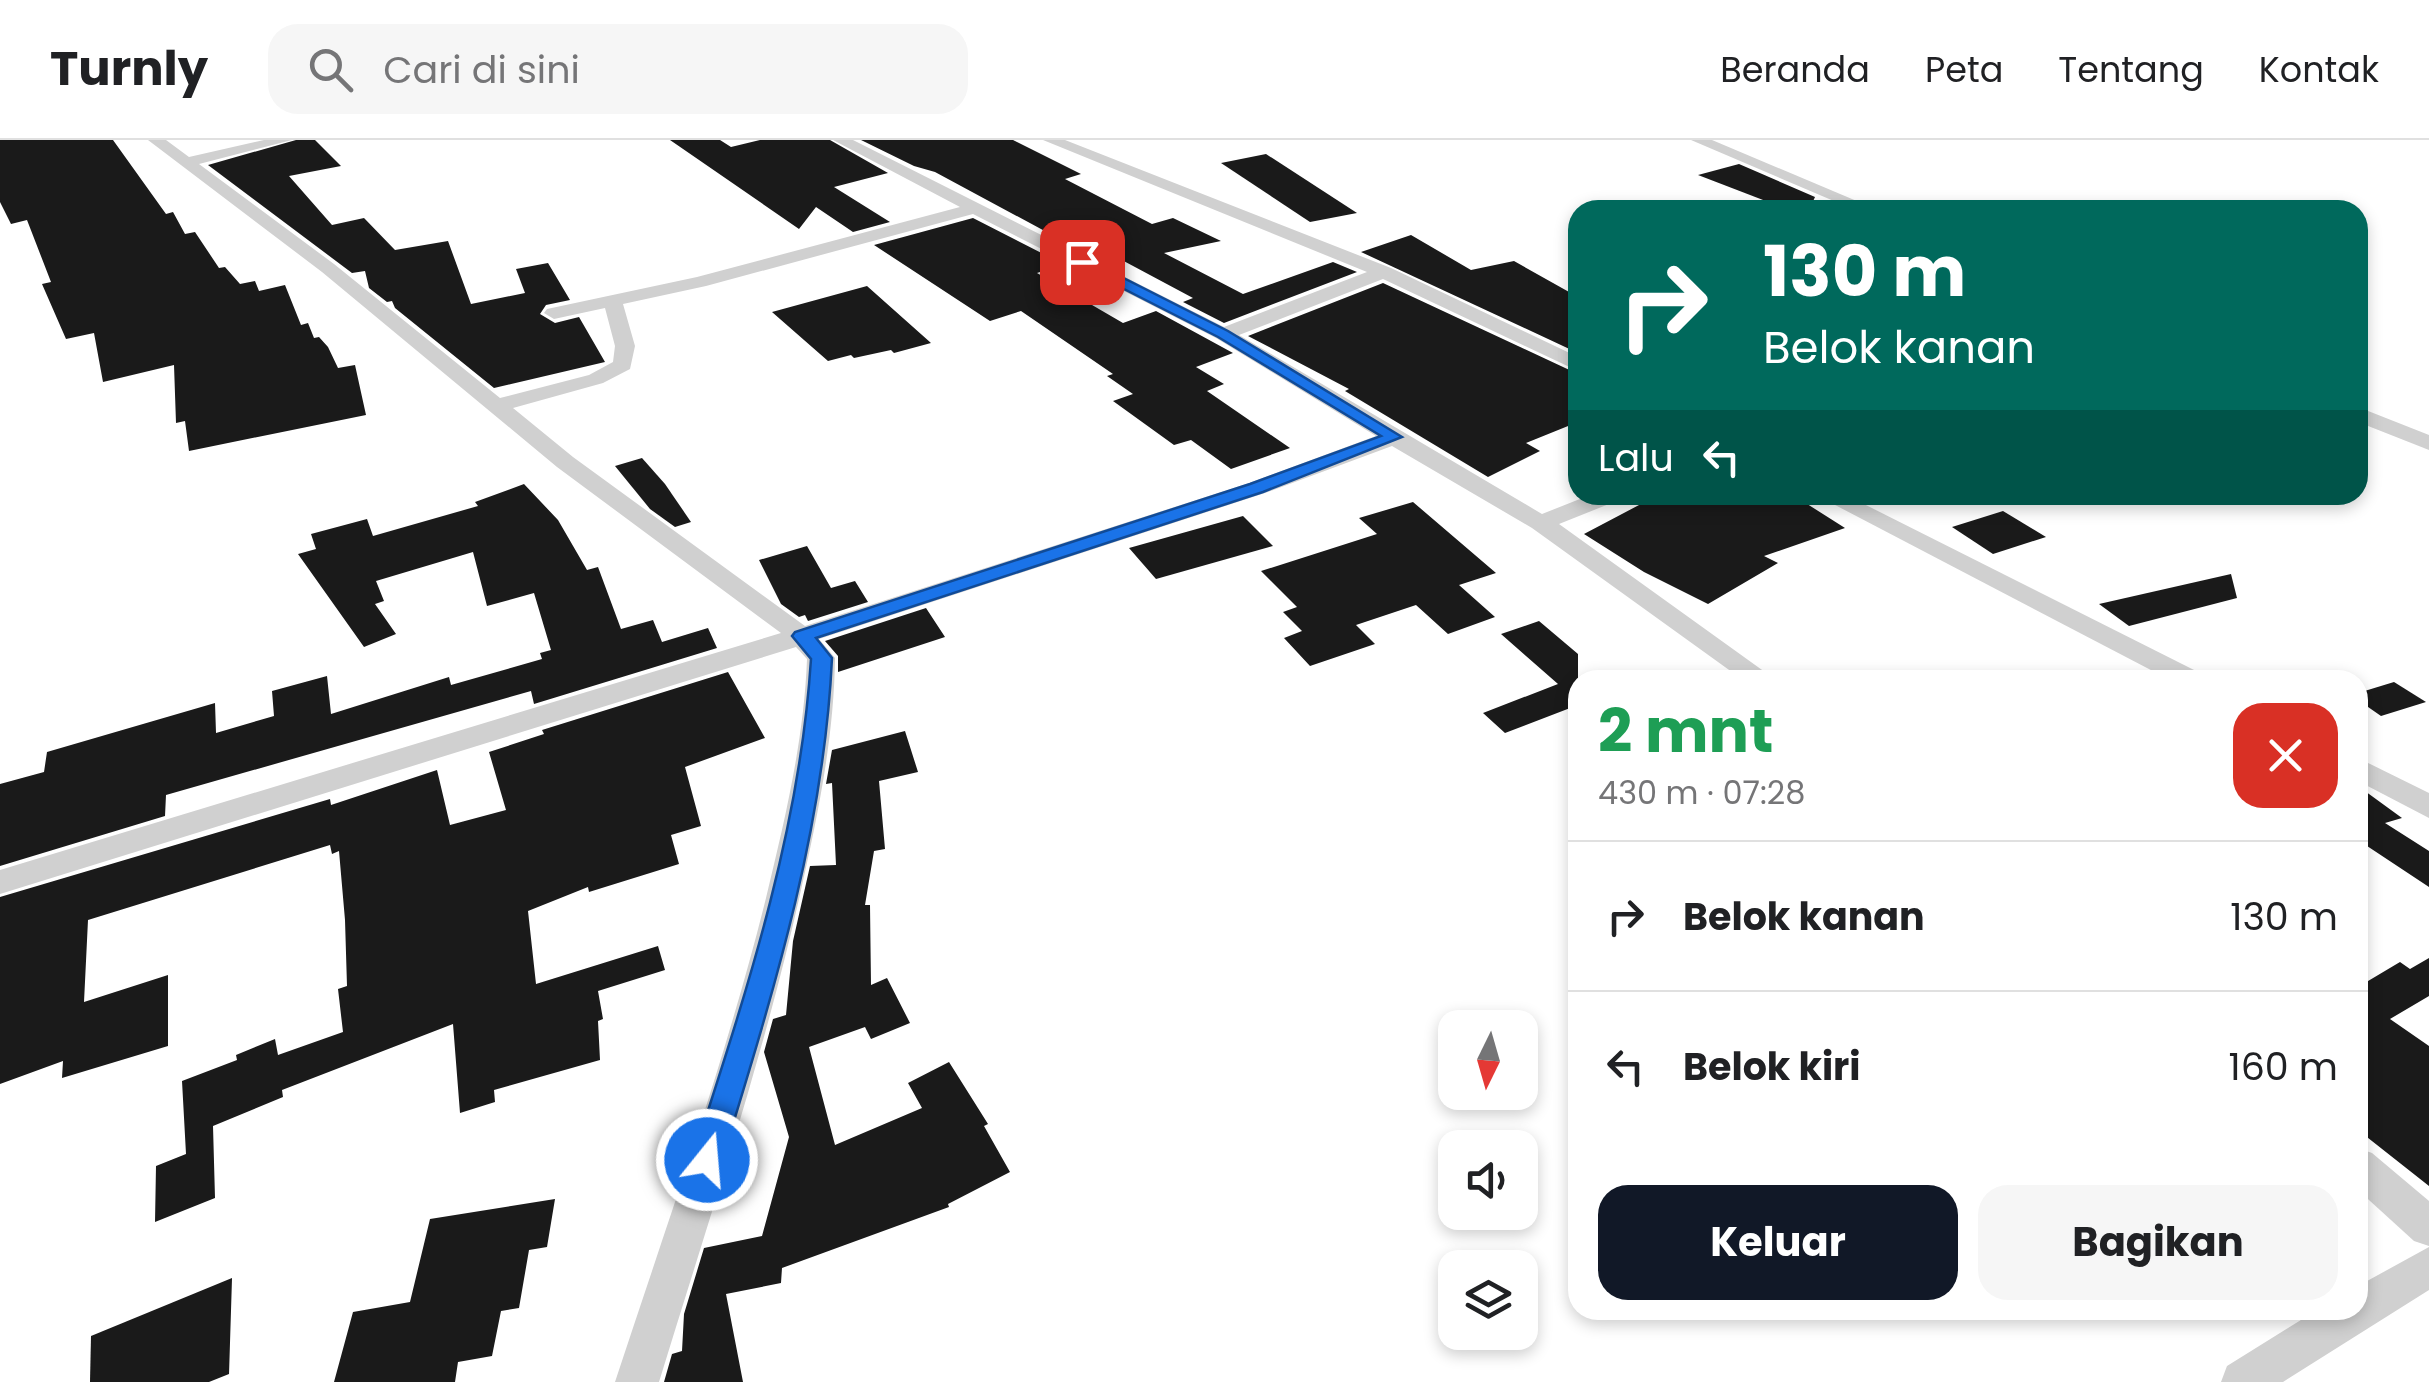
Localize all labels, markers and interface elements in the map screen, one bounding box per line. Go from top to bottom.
search box [268,24,968,114]
text: Turnly [50,35,208,102]
icon: search [303,42,358,97]
text: Cari di sini [383,43,580,96]
text: Beranda [1720,45,1870,94]
text: Peta [1925,45,2003,94]
text: Tentang [2058,45,2204,94]
text: Kontak [2259,45,2379,94]
pin [1040,220,1125,305]
text: 130 m [1763,222,1966,321]
icon: arrive [1055,235,1110,290]
icon: right [1598,240,1728,370]
text: Belok kanan [1763,316,2035,379]
icon: left [1694,430,1749,485]
text: Lalu [1598,431,1674,484]
text: 2 mnt [1598,689,1773,773]
button: close [2233,703,2338,808]
text: 430 m · 07:28 [1598,770,1805,815]
icon: right [1598,889,1653,944]
text: Belok kanan [1683,890,1925,943]
text: 130 m [2230,890,2338,943]
north arrow [1438,1010,1538,1110]
map controls [1438,1010,1538,1350]
icon: left [1598,1039,1653,1094]
text: Belok kiri [1683,1040,1861,1093]
text: 160 m [2229,1040,2338,1093]
position arrow [655,1108,759,1212]
button: sound [1438,1130,1538,1230]
button: Keluar [1598,1185,1958,1300]
button: Bagikan [1978,1185,2338,1300]
button: layers [1438,1250,1538,1350]

